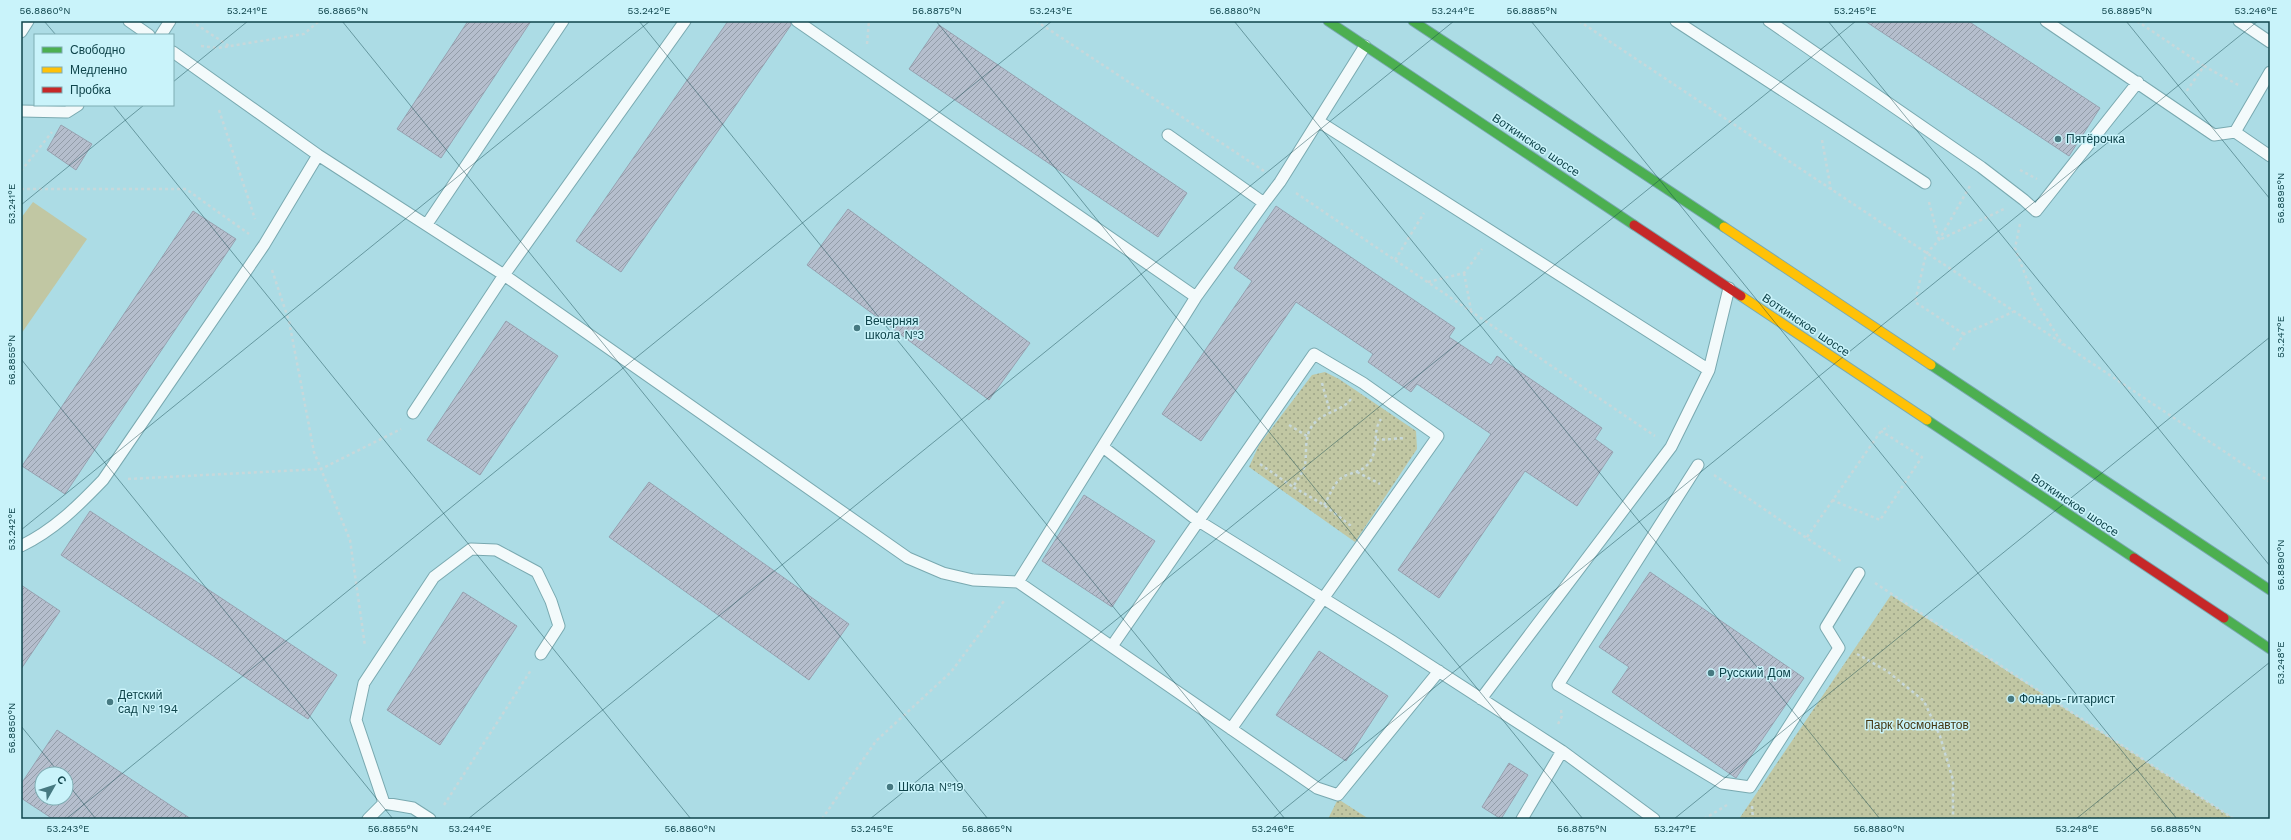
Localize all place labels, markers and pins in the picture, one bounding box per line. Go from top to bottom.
place label: Пятёрочка [2066,132,2125,146]
marker: Пятёрочка [2053,134,2063,144]
place label: Вечерняя школа №3 [865,314,924,342]
marker: Вечерняя школа №3 [852,323,862,333]
place label: Русский Дом [1719,666,1791,680]
marker: Русский Дом [1706,668,1716,678]
place label: Детский сад № 194 [118,688,178,716]
place label: Фонарь-гитарист [2019,692,2116,706]
marker: Фонарь-гитарист [2006,694,2016,704]
marker: Детский сад № 194 [105,697,115,707]
place label: Школа №19 [898,780,964,794]
marker: Школа №19 [885,782,895,792]

